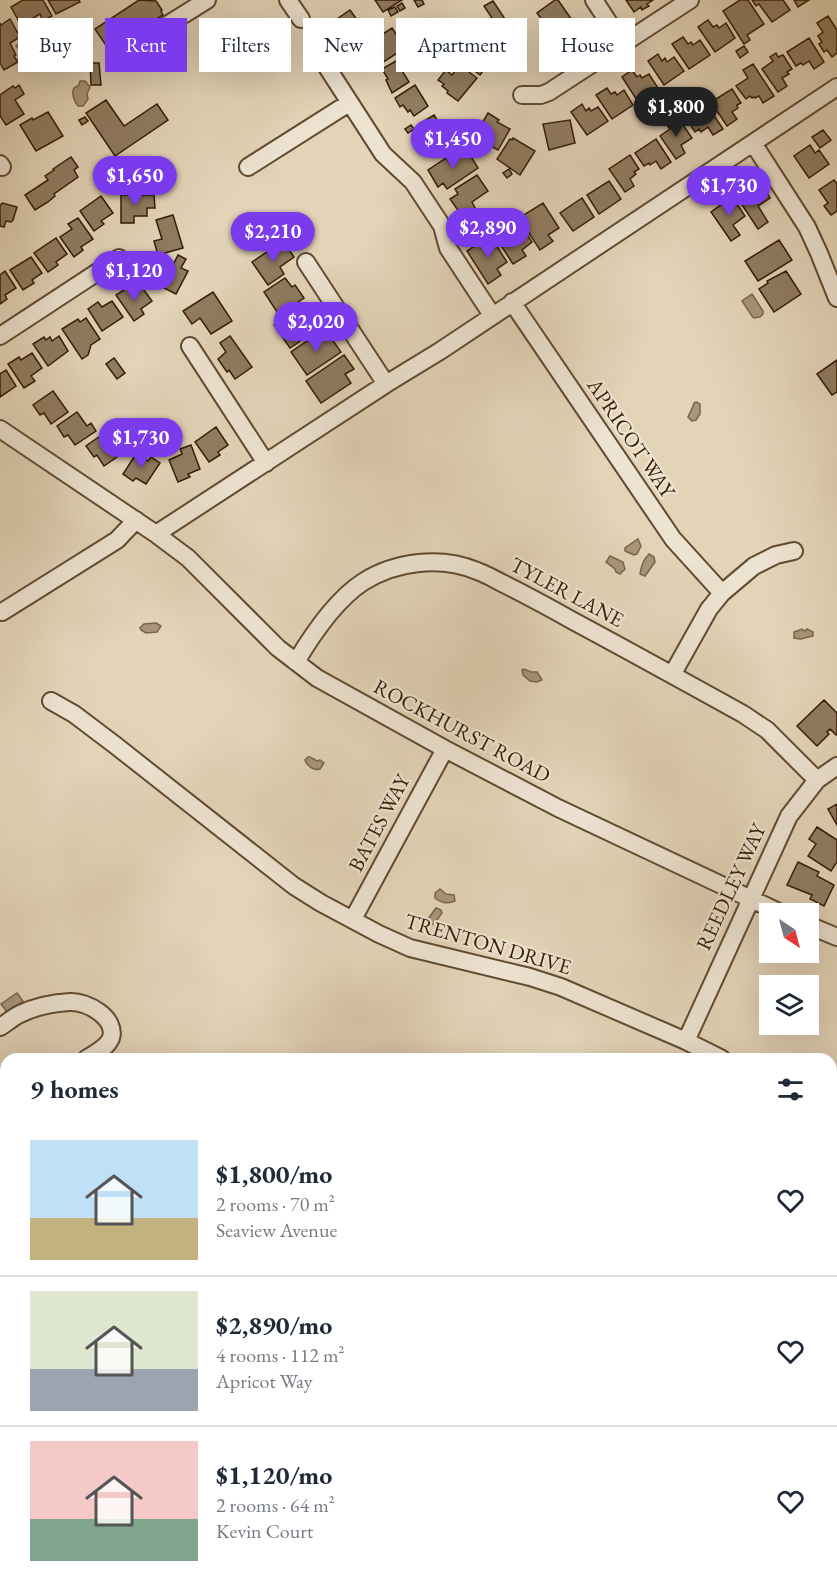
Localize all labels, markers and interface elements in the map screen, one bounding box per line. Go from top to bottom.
chip: Buy [18,18,93,72]
chip: Rent [105,18,187,72]
chip: Filters [199,18,291,72]
chip: New [303,18,384,72]
chip: Apartment [396,18,527,72]
chip: House [539,18,635,72]
pin: $1,800 [627,87,725,138]
text: $1,800 [648,93,704,119]
pin: $1,450 [404,119,502,170]
text: $1,450 [425,125,481,151]
pin: $1,650 [86,156,184,207]
text: $1,650 [107,162,163,188]
pin: $1,730 [680,166,778,217]
text: $1,730 [701,172,757,198]
pin: $2,890 [439,208,537,259]
pin: $2,210 [224,212,322,263]
text: $2,890 [460,214,516,240]
text: $2,210 [245,218,301,244]
pin: $1,120 [85,251,183,302]
text: $1,120 [106,257,162,283]
pin: $2,020 [267,302,365,353]
text: $2,020 [288,308,344,334]
street label: APRICOT WAY [581,372,682,504]
pin: $1,730 [92,418,190,469]
text: $1,730 [113,424,169,450]
street label: TYLER LANE [506,550,629,633]
street label: ROCKHURST ROAD [369,673,555,789]
street label: BATES WAY [342,768,416,876]
street label: REEDLEY WAY [689,818,772,954]
north arrow [759,903,819,963]
map controls [759,903,819,1035]
street label: TRENTON DRIVE [402,907,575,980]
button: layers [759,975,819,1035]
text: 9 homes [30,1072,119,1106]
icon: filters [774,1073,807,1106]
text: $1,800/mo [216,1157,332,1191]
icon: home [78,1164,150,1236]
icon: heart [774,1184,807,1217]
text: 2 rooms · 70 m² [216,1191,335,1217]
text: Seaview Avenue [216,1217,337,1243]
text: $2,890/mo [216,1308,332,1342]
icon: home [78,1315,150,1387]
icon: heart [774,1335,807,1368]
text: 4 rooms · 112 m² [216,1342,344,1368]
text: Apricot Way [216,1368,313,1394]
text: $1,120/mo [216,1458,332,1492]
icon: home [78,1465,150,1537]
icon: heart [774,1485,807,1518]
text: 2 rooms · 64 m² [216,1492,335,1518]
text: Kevin Court [216,1518,313,1544]

